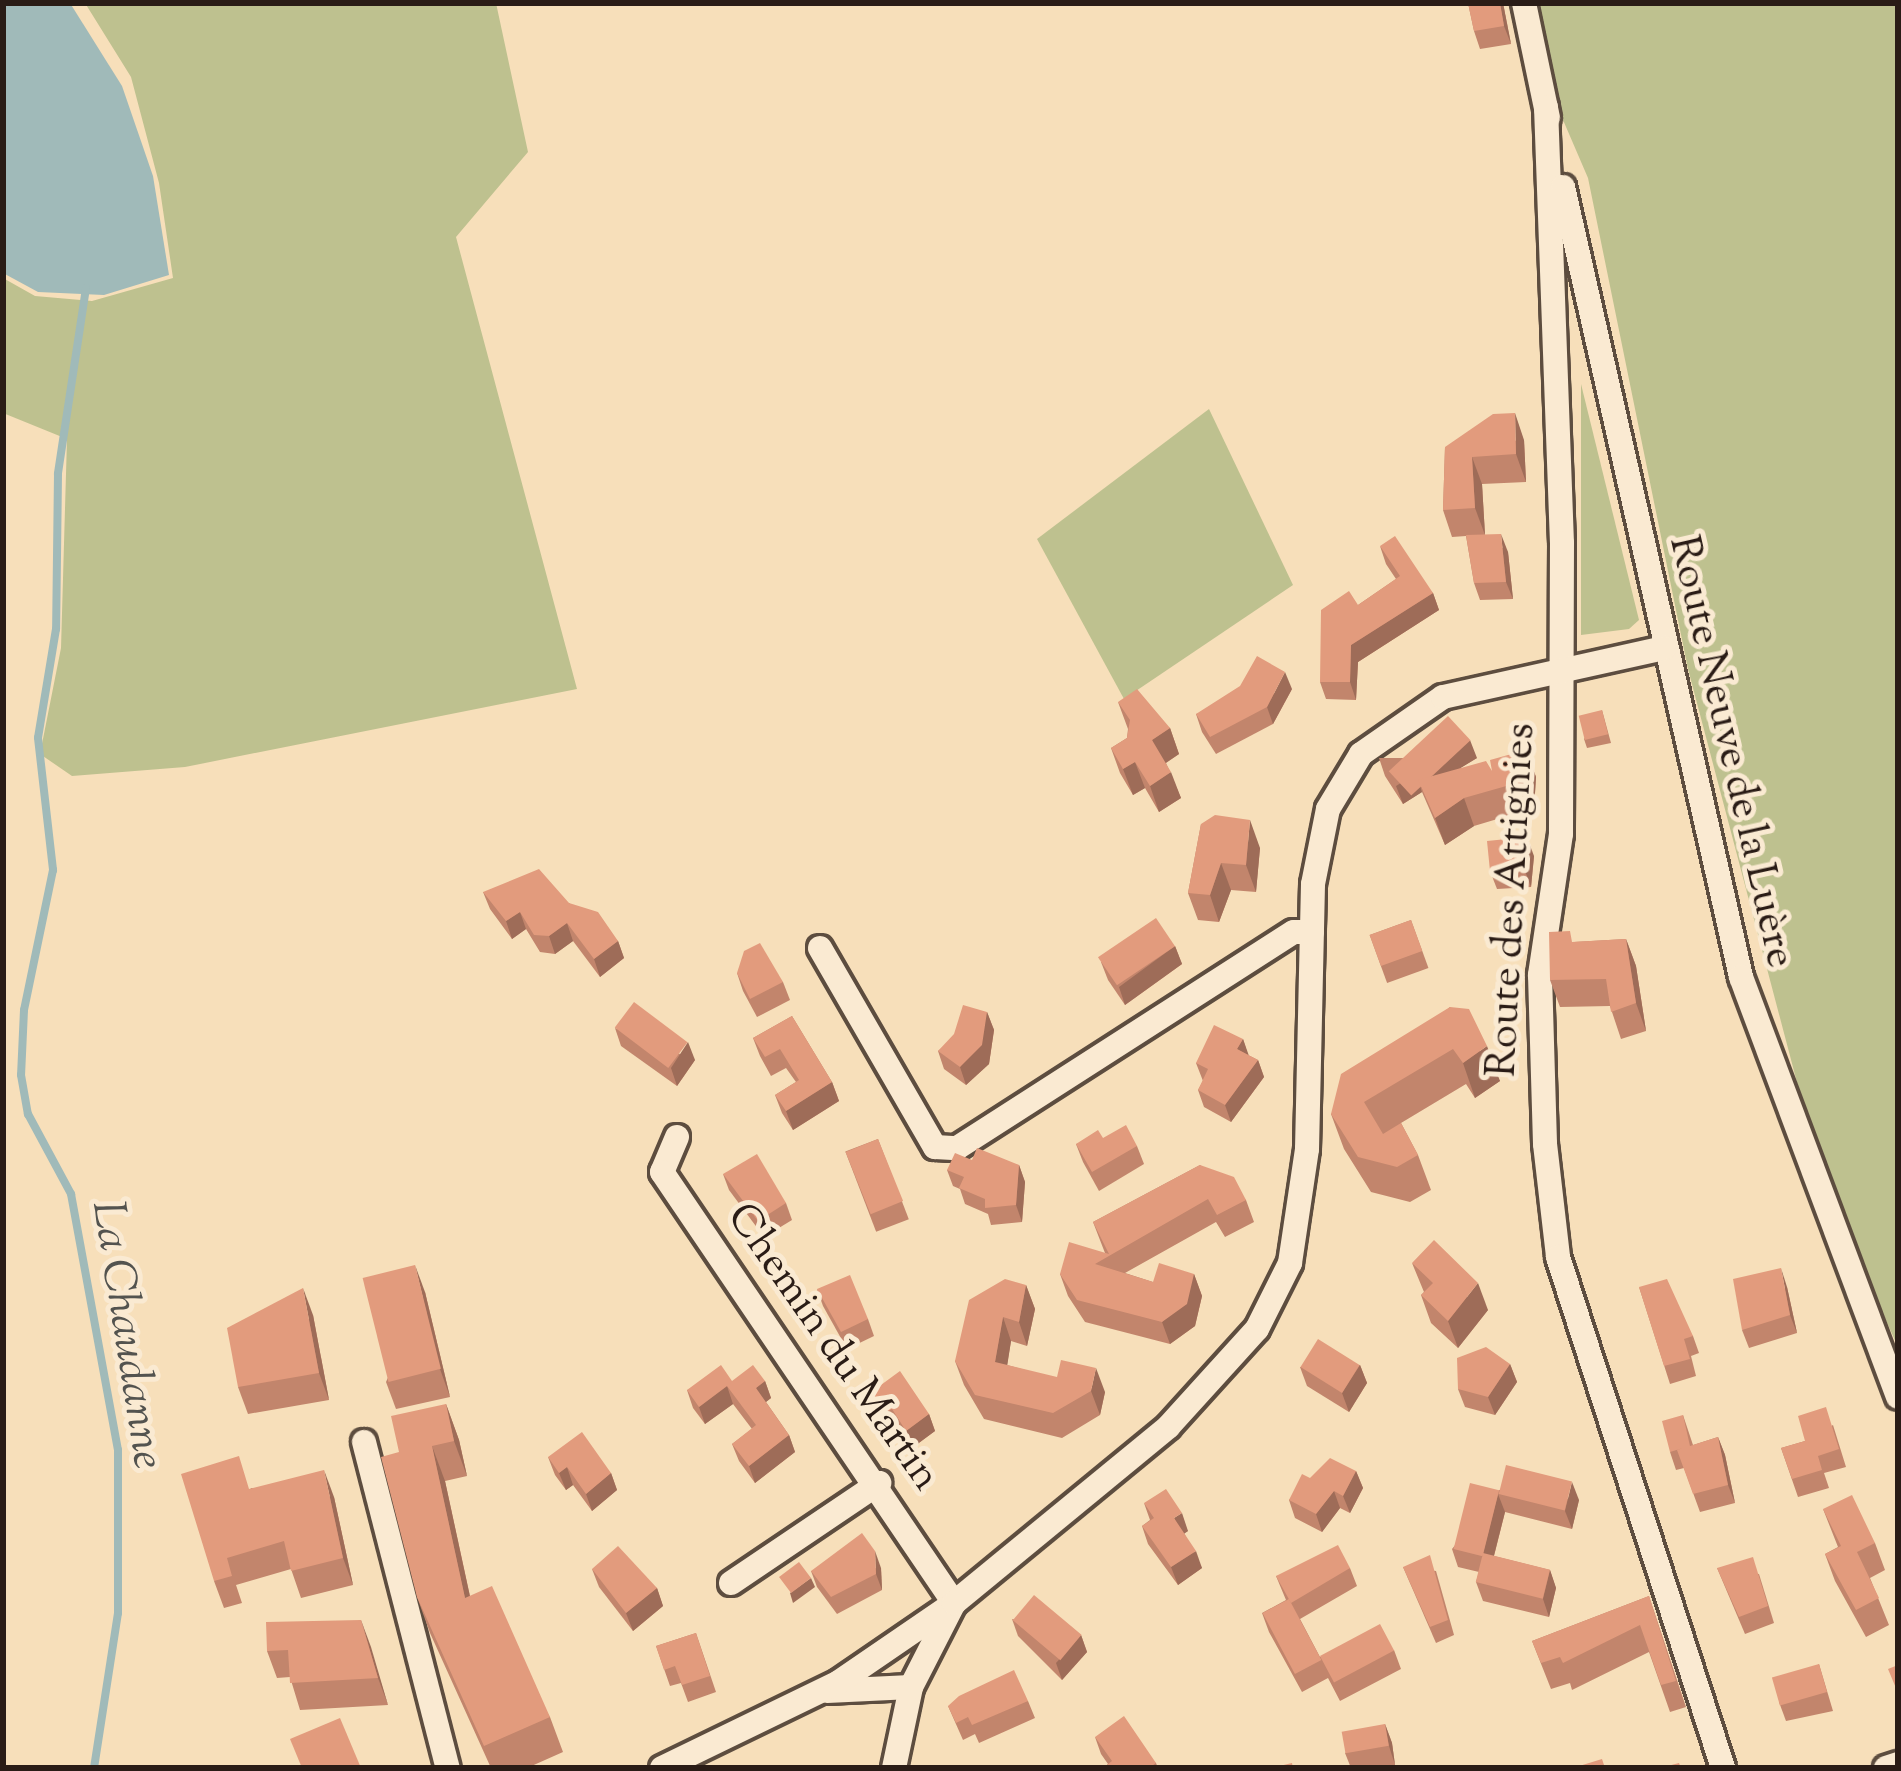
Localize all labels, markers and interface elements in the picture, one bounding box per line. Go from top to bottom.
street label: Route Neuve de la Luère [1656,531,1804,973]
street label: Route des Attignies [1479,722,1547,1078]
street label: Chemin du Martin [714,1195,950,1501]
water label: La Chaudanne [77,1197,173,1473]

